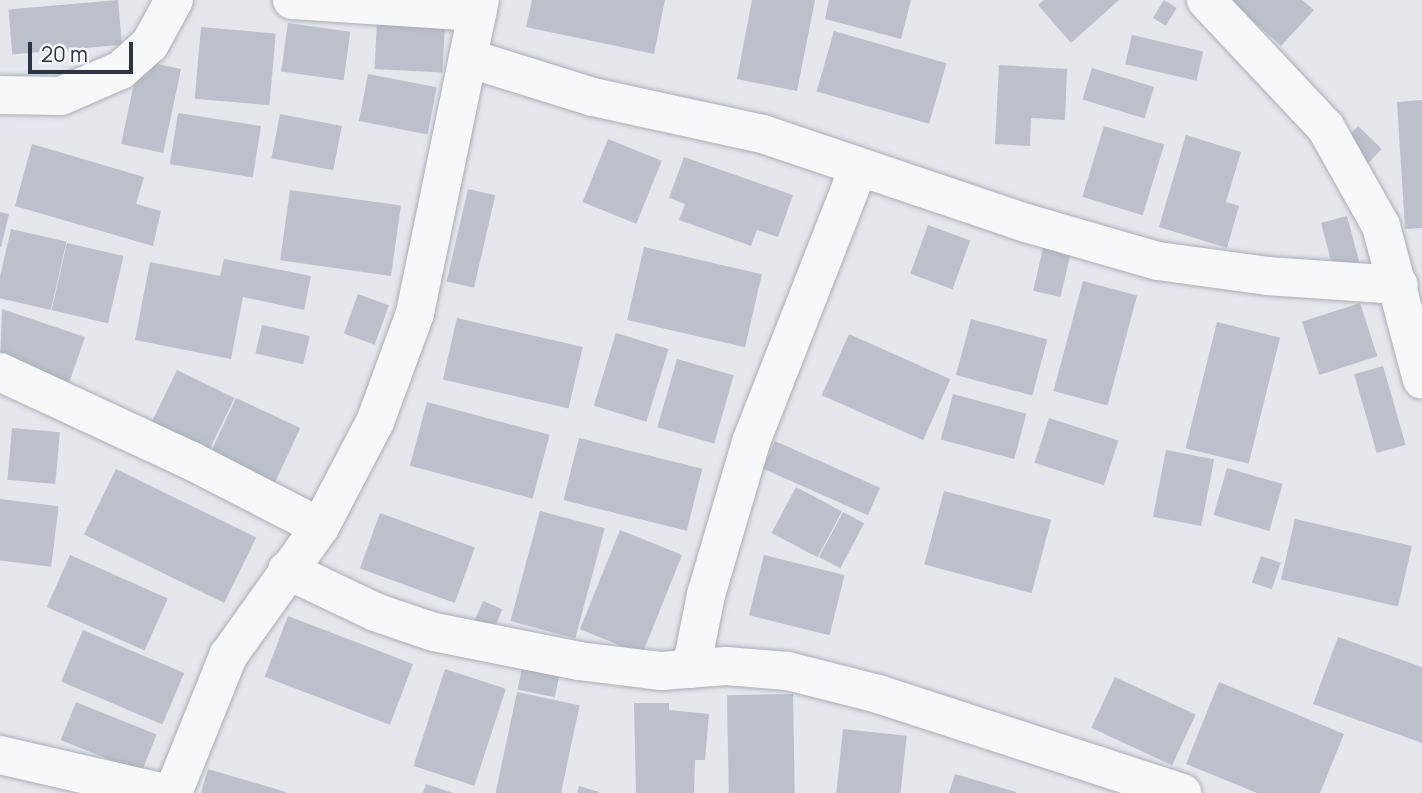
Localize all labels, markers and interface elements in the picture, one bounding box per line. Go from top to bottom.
scale bar [32,28,136,72]
text: 20 m [41,40,88,68]

